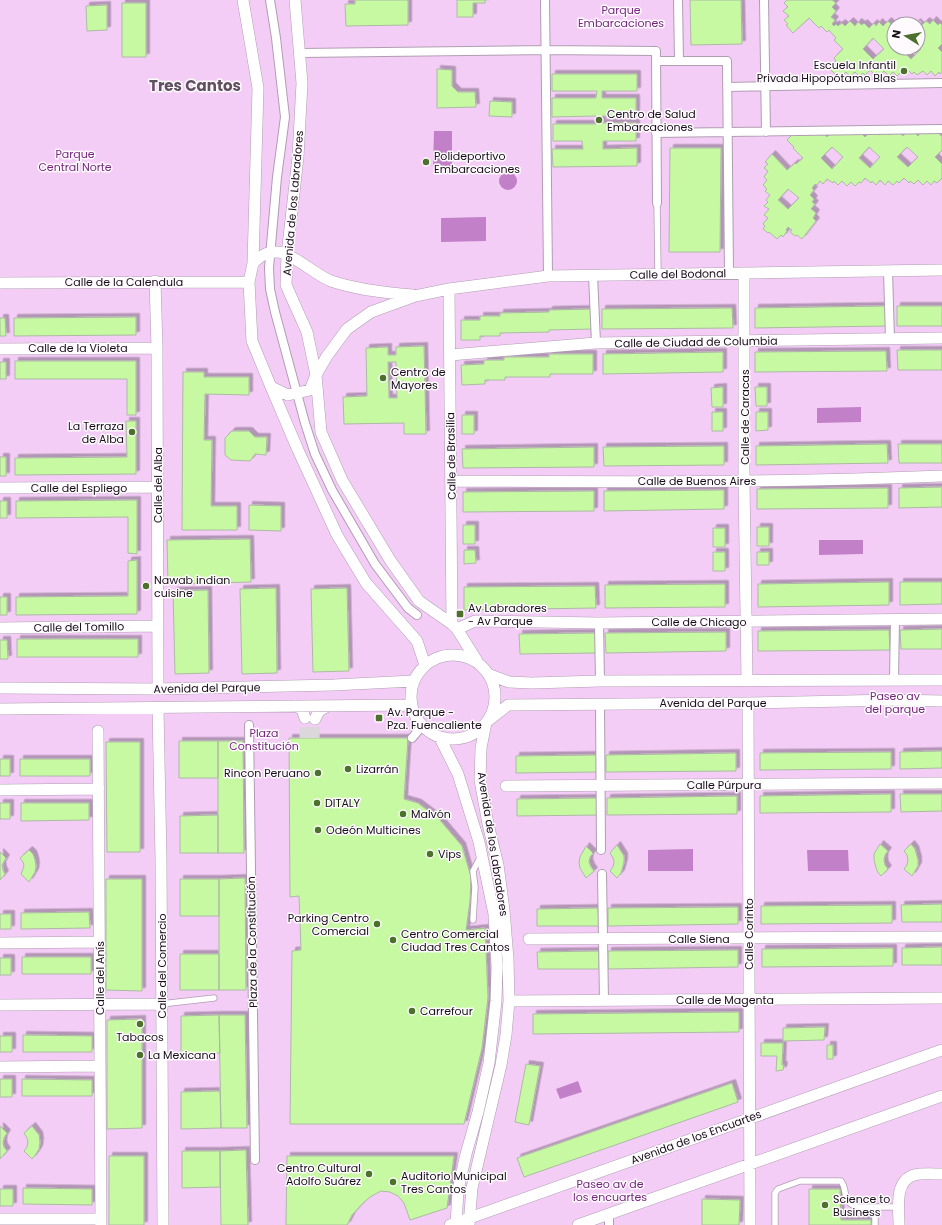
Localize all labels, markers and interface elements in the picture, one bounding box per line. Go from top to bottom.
park label: Parque Embarcaciones [578,2,664,31]
north arrow [886,16,926,56]
text: N [888,29,905,40]
place label: Escuela Infantil Privada Hipopótamo Blas [757,57,896,86]
marker: Escuela Infantil Privada Hipopótamo Blas [899,66,909,76]
district label: Tres Cantos [149,75,241,96]
place label: Centro de Salud Embarcaciones [607,106,696,135]
marker: Centro de Salud Embarcaciones [594,115,604,125]
street label: Avenida de los Labradores [279,129,307,276]
park label: Parque Central Norte [38,146,112,175]
place label: Polideportivo Embarcaciones [434,148,520,177]
marker: Polideportivo Embarcaciones [421,157,431,167]
street label: Calle del Bodonal [630,265,726,283]
street label: Calle de la Calendula [65,274,183,290]
street label: Calle de Ciudad de Columbia [614,333,778,351]
street label: Calle de la Violeta [28,340,128,356]
place label: Centro de Mayores [391,364,446,393]
street label: Calle de Caracas [737,369,753,465]
marker: Centro de Mayores [378,373,388,383]
street label: Calle de Brasilia [442,412,460,500]
place label: La Terraza de Alba [68,418,124,447]
marker: La Terraza de Alba [127,427,137,437]
street label: Calle del Alba [150,447,166,523]
street label: Calle de Buenos Aires [638,473,756,489]
street label: Calle del Espliego [31,480,127,496]
place label: Nawab indian cuisine [154,572,230,601]
marker: Nawab indian cuisine [141,581,151,591]
place label: Av Labradores - Av Parque [468,600,547,629]
marker: Av Labradores - Av Parque [455,609,465,619]
street label: Calle de Chicago [651,614,747,630]
street label: Calle del Tomillo [34,618,124,636]
street label: Avenida del Parque [153,679,261,697]
park label: Paseo av del parque [865,688,925,717]
street label: Avenida del Parque [659,695,767,711]
place label: Av. Parque - Pza. Fuencaliente [387,704,482,733]
marker: Av. Parque - Pza. Fuencaliente [374,713,384,723]
park label: Plaza Constitución [229,725,299,754]
place label: Lizarrán [356,761,399,777]
marker: Lizarrán [343,764,353,774]
place label: Rincon Peruano [224,765,310,781]
marker: Rincon Peruano [313,768,323,778]
street label: Avenida de los Labradores [474,771,512,918]
street label: Calle Púrpura [687,777,761,793]
place label: DITALY [325,795,361,811]
marker: DITALY [312,798,322,808]
place label: Malvón [411,806,451,822]
marker: Malvón [398,809,408,819]
place label: Odeón Multicines [326,822,421,838]
marker: Odeón Multicines [313,825,323,835]
place label: Vips [438,846,462,862]
marker: Vips [425,849,435,859]
street label: Plaza de la Constitución [243,876,261,1008]
street label: Calle Corinto [741,898,757,970]
place label: Parking Centro Comercial [288,910,369,939]
street label: Calle del Comercio [154,913,170,1019]
marker: Parking Centro Comercial [372,919,382,929]
place label: Centro Comercial Ciudad Tres Cantos [401,926,510,955]
street label: Calle Siena [668,931,730,947]
marker: Centro Comercial Ciudad Tres Cantos [388,935,398,945]
street label: Calle del Anís [92,941,108,1015]
street label: Calle de Magenta [676,992,774,1008]
place label: Carrefour [420,1003,473,1019]
marker: Carrefour [407,1006,417,1016]
marker: Tabacos [135,1019,145,1029]
place label: Tabacos [116,1029,164,1045]
place label: La Mexicana [148,1047,216,1063]
marker: La Mexicana [135,1050,145,1060]
street label: Avenida de los Encuartes [628,1106,764,1168]
place label: Centro Cultural Adolfo Suárez [277,1160,361,1189]
place label: Auditorio Municipal Tres Cantos [401,1168,507,1197]
marker: Centro Cultural Adolfo Suárez [364,1169,374,1179]
park label: Paseo av de los encuartes [573,1176,647,1205]
marker: Auditorio Municipal Tres Cantos [388,1177,398,1187]
place label: Science to Business [833,1191,890,1220]
marker: Science to Business [820,1200,830,1210]

